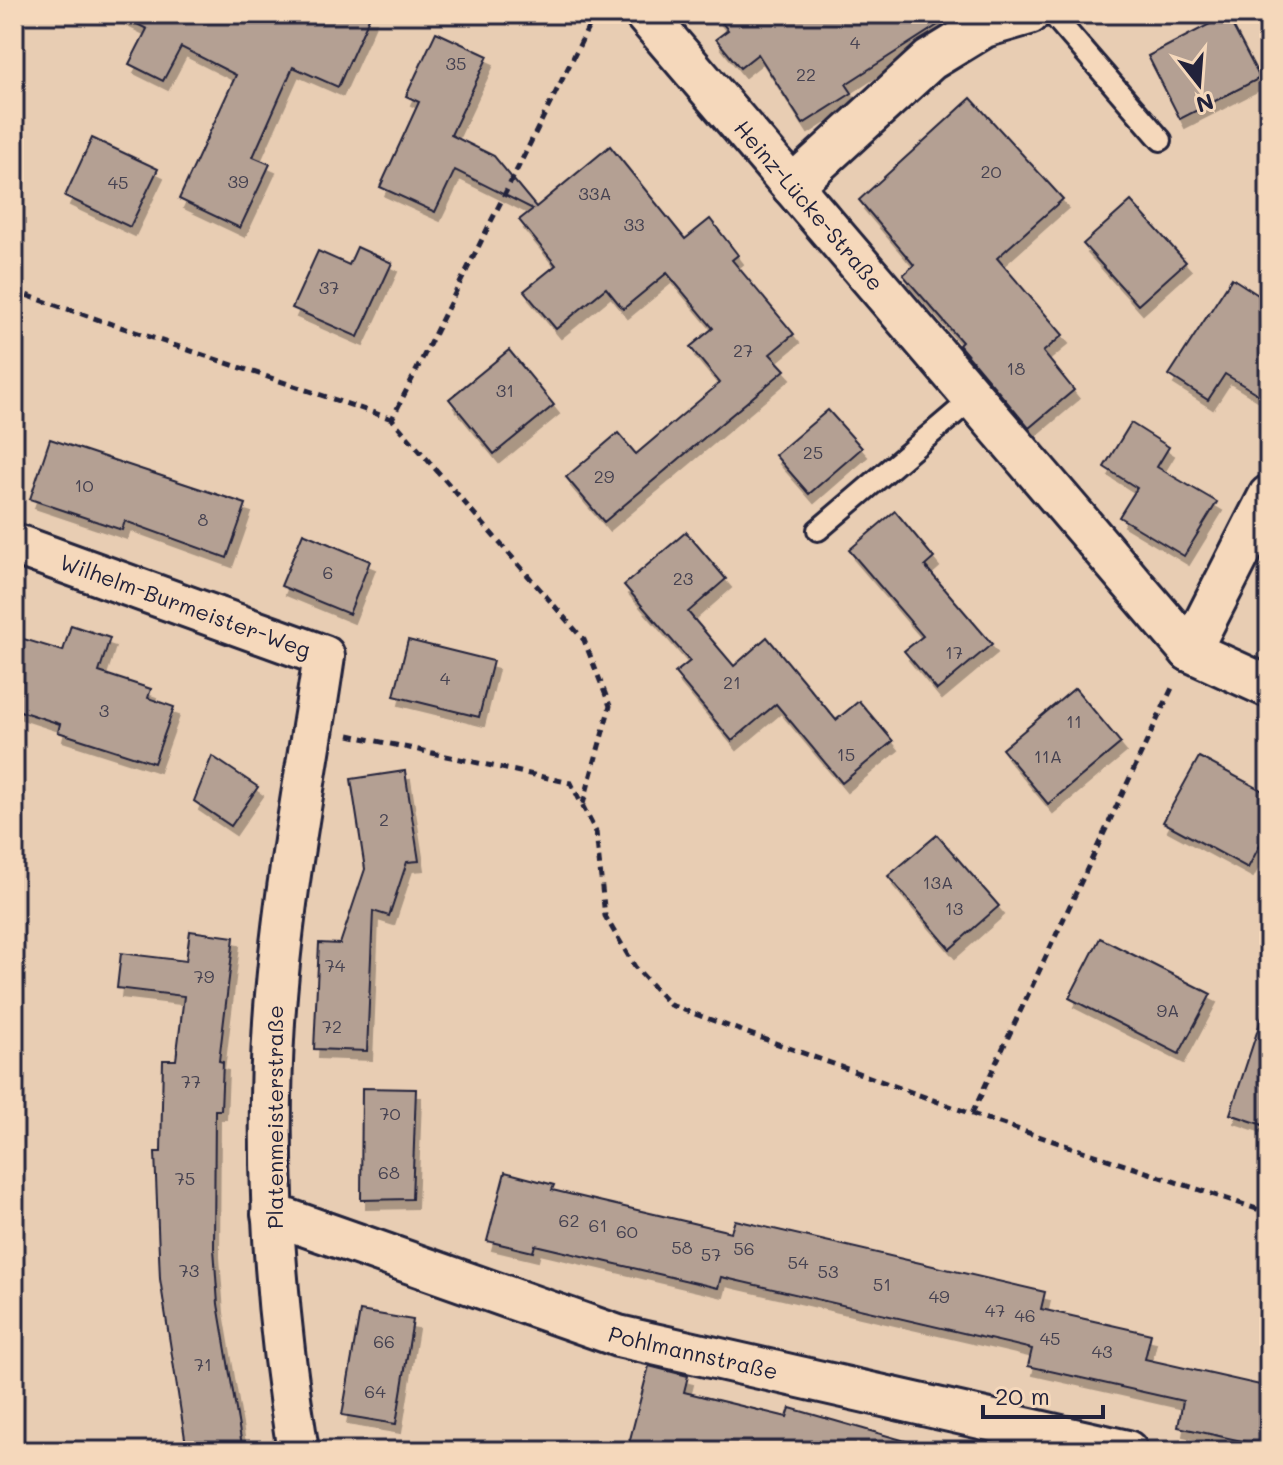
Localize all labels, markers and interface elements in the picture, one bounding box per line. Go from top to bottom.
house number: 4 [850,30,861,54]
north arrow [1159,44,1239,124]
house number: 35 [445,51,467,75]
house number: 22 [796,62,816,86]
text: N [1193,87,1217,120]
street label: Heinz-Lücke-Straße [728,114,890,296]
house number: 20 [980,159,1002,183]
house number: 39 [227,169,249,193]
house number: 45 [107,170,129,194]
house number: 33A [578,181,612,205]
house number: 33 [623,212,645,236]
house number: 37 [319,275,339,299]
house number: 27 [733,338,753,362]
house number: 18 [1007,356,1026,380]
house number: 31 [496,378,514,402]
house number: 25 [803,440,823,464]
house number: 29 [594,464,615,488]
house number: 10 [74,473,94,497]
house number: 8 [198,507,209,531]
street label: Wilhelm-Burmeister-Weg [56,547,315,664]
house number: 6 [323,560,333,584]
house number: 23 [673,566,693,590]
house number: 17 [945,640,963,664]
house number: 4 [440,666,451,690]
house number: 21 [723,670,741,694]
house number: 3 [99,698,109,722]
house number: 11 [1066,709,1082,733]
house number: 15 [837,742,855,766]
house number: 11A [1034,744,1062,768]
house number: 2 [379,807,389,831]
house number: 13A [922,870,954,894]
house number: 13 [945,896,963,920]
house number: 74 [325,953,346,977]
house number: 79 [194,964,215,988]
house number: 9A [1156,998,1180,1022]
street label: Platenmeisterstraße [260,1005,289,1229]
house number: 72 [322,1014,342,1038]
house number: 77 [181,1069,201,1093]
house number: 70 [379,1101,401,1125]
house number: 68 [378,1160,400,1184]
house number: 75 [175,1166,195,1190]
house number: 62 [559,1208,579,1232]
house number: 61 [589,1213,607,1237]
house number: 60 [616,1219,638,1243]
house number: 58 [671,1235,693,1259]
house number: 56 [733,1236,755,1260]
house number: 57 [701,1242,721,1266]
house number: 54 [787,1250,809,1274]
house number: 73 [179,1258,199,1282]
house number: 53 [817,1259,839,1283]
house number: 51 [873,1272,891,1296]
house number: 49 [928,1284,950,1308]
house number: 47 [985,1298,1005,1322]
house number: 46 [1014,1303,1036,1327]
street label: Pohlmannstraße [605,1319,781,1386]
house number: 45 [1039,1326,1061,1350]
house number: 66 [373,1329,395,1353]
house number: 43 [1091,1339,1113,1363]
house number: 71 [194,1352,212,1376]
scale bar [983,1369,1103,1419]
house number: 64 [364,1379,386,1403]
text: 20 m [995,1380,1050,1411]

